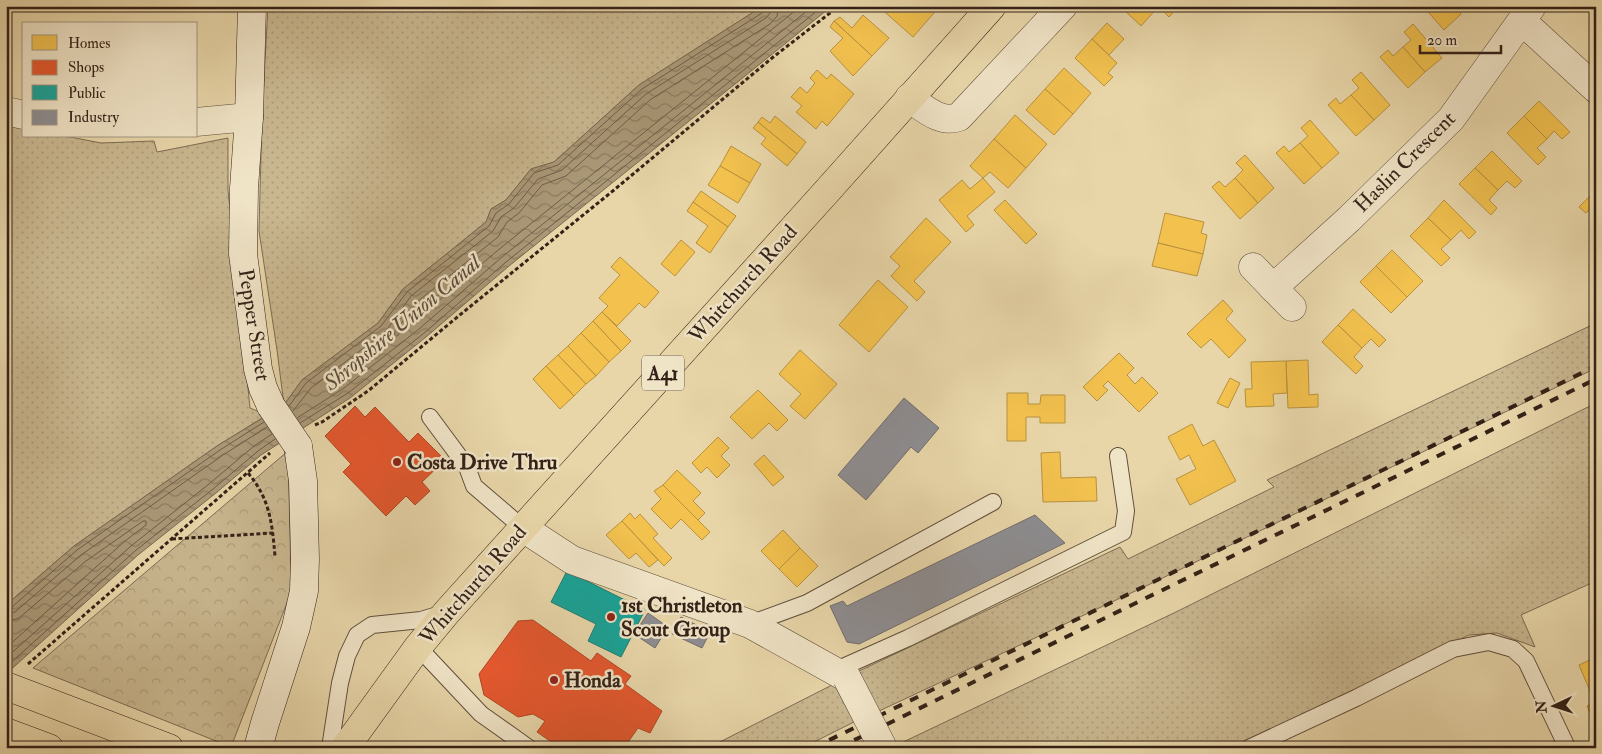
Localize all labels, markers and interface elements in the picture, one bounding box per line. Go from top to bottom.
legend [22,22,198,138]
scale bar [1420,22,1501,54]
text: 20 m [1427,31,1457,50]
text: Homes [68,34,110,53]
text: Shops [68,58,104,78]
text: Public [68,84,106,103]
street label: Haslin Crescent [1348,105,1462,219]
text: Industry [68,108,119,127]
street label: Whitchurch Road [682,219,804,350]
water label: Shropshire Union Canal [317,248,488,398]
street label: Pepper Street [232,267,276,383]
road number: A41 [642,356,684,390]
place label: Costa Drive Thru [407,449,557,476]
marker: Costa Drive Thru [391,456,403,468]
street label: Whitchurch Road [413,519,533,651]
place label: 1st Christleton Scout Group [621,592,743,643]
marker: 1st Christleton Scout Group [605,611,617,623]
place label: Honda [564,667,622,694]
marker: Honda [548,674,560,686]
north arrow [1530,682,1580,732]
text: N [1533,700,1551,715]

